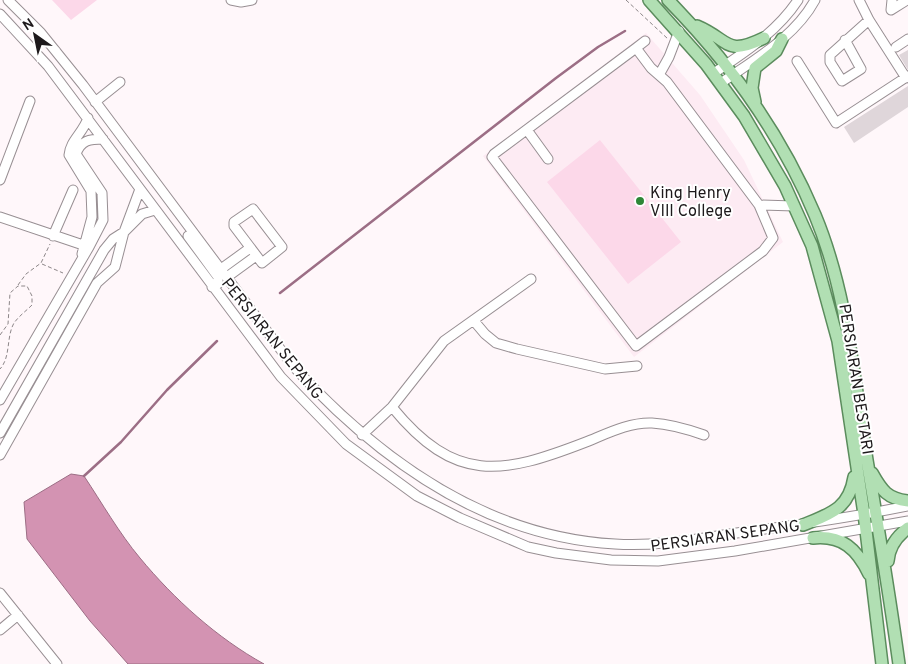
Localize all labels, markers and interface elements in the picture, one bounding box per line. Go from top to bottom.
north arrow [10,10,60,60]
text: N [20,15,38,35]
place label: King Henry VIII College [650,184,732,222]
marker: King Henry VIII College [634,195,646,207]
street label: PERSIARAN SEPANG [216,274,327,404]
street label: PERSIARAN BESTARI [833,302,877,456]
street label: PERSIARAN SEPANG [649,517,801,557]

